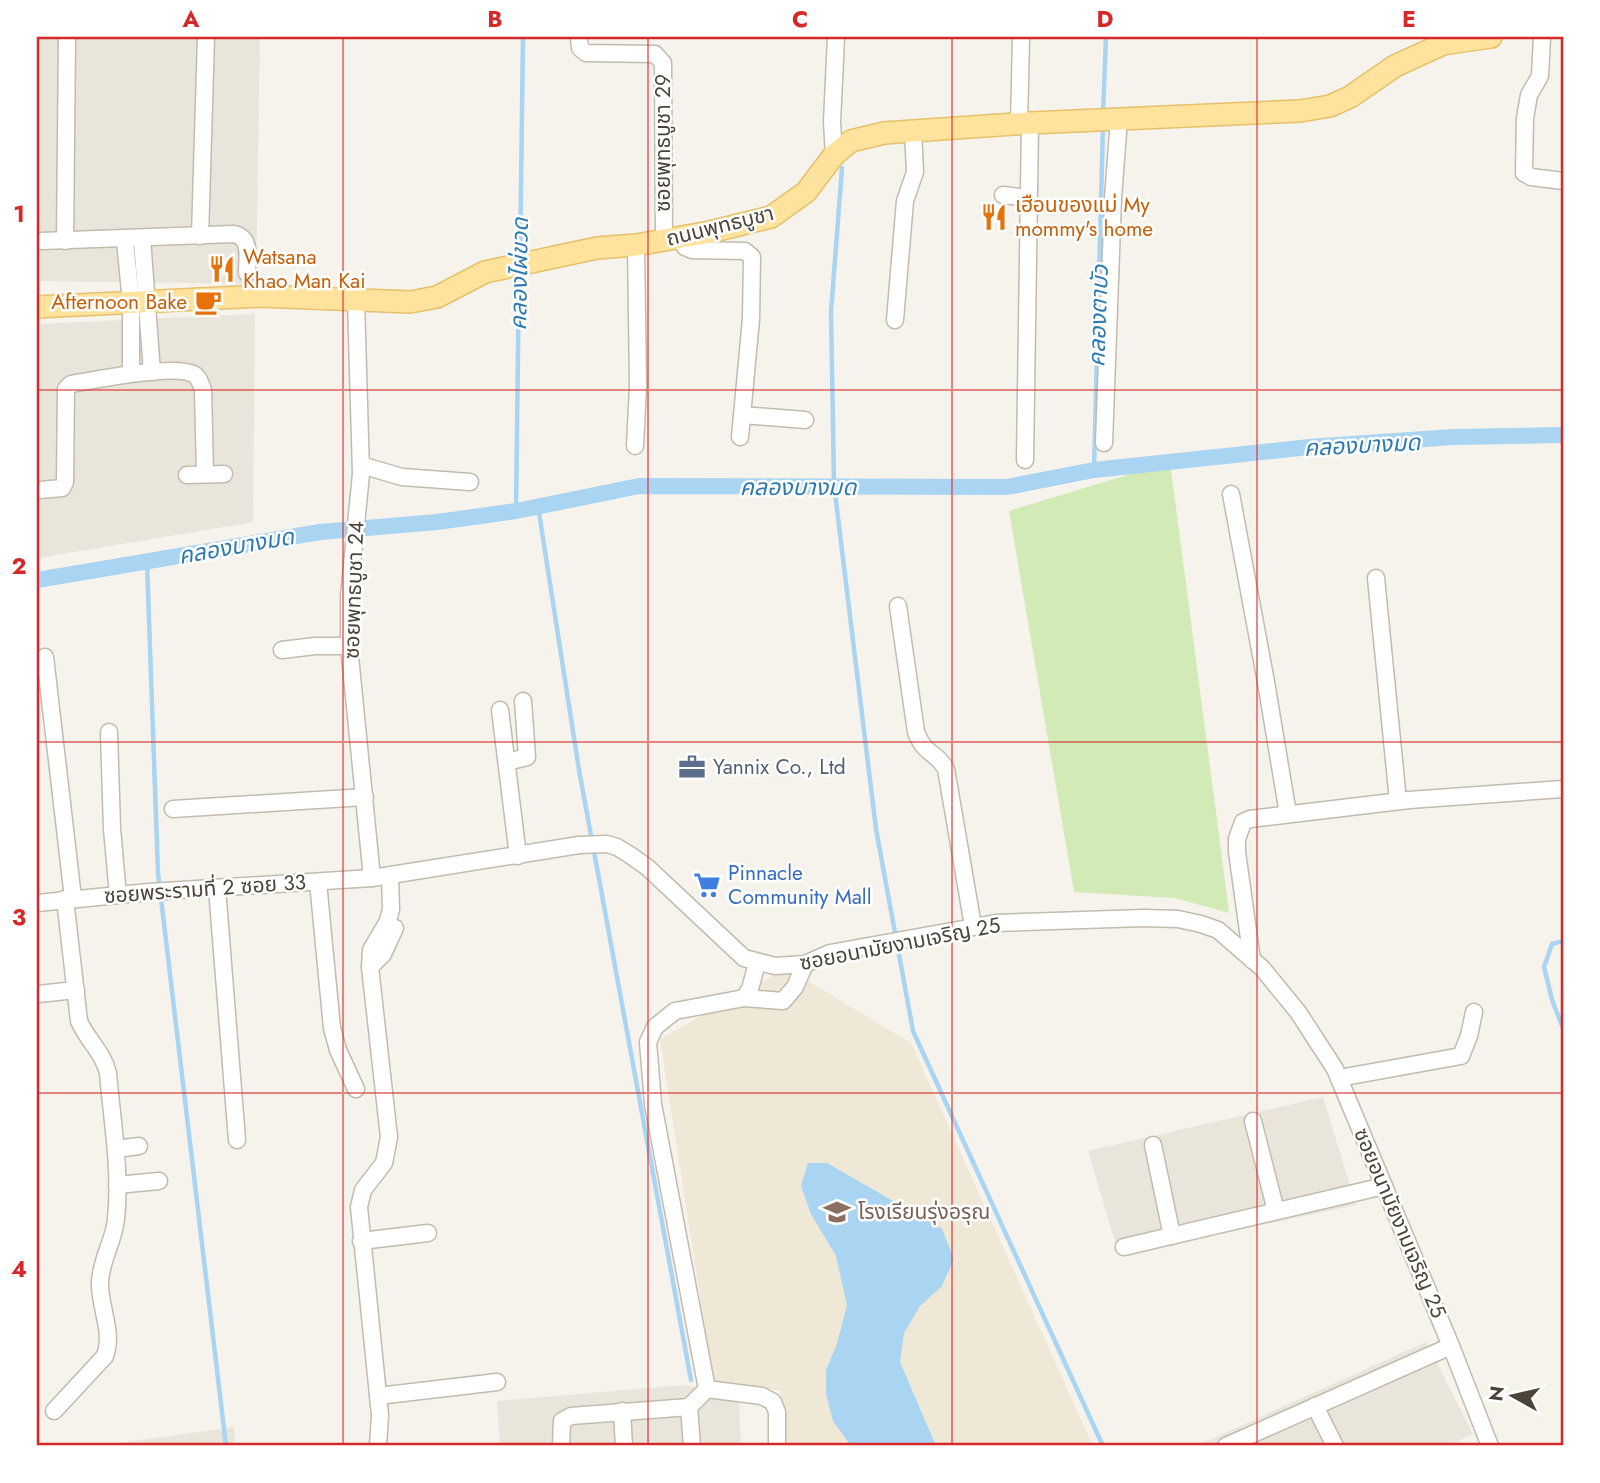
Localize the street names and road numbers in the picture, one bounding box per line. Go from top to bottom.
street label: ซอยพุทธบูชา 29 [648,74,678,212]
street label: ถนนพุทธบูชา [663,198,777,254]
street label: ซอยพุทธบูชา 24 [337,520,371,660]
street label: ซอยพระรามที่ 2 ซอย 33 [103,867,307,911]
street label: ซอยอนามัยงามเจริญ 25 [797,910,1003,978]
street label: ซอยอนามัยงามเจริญ 25 [1346,1123,1454,1323]

